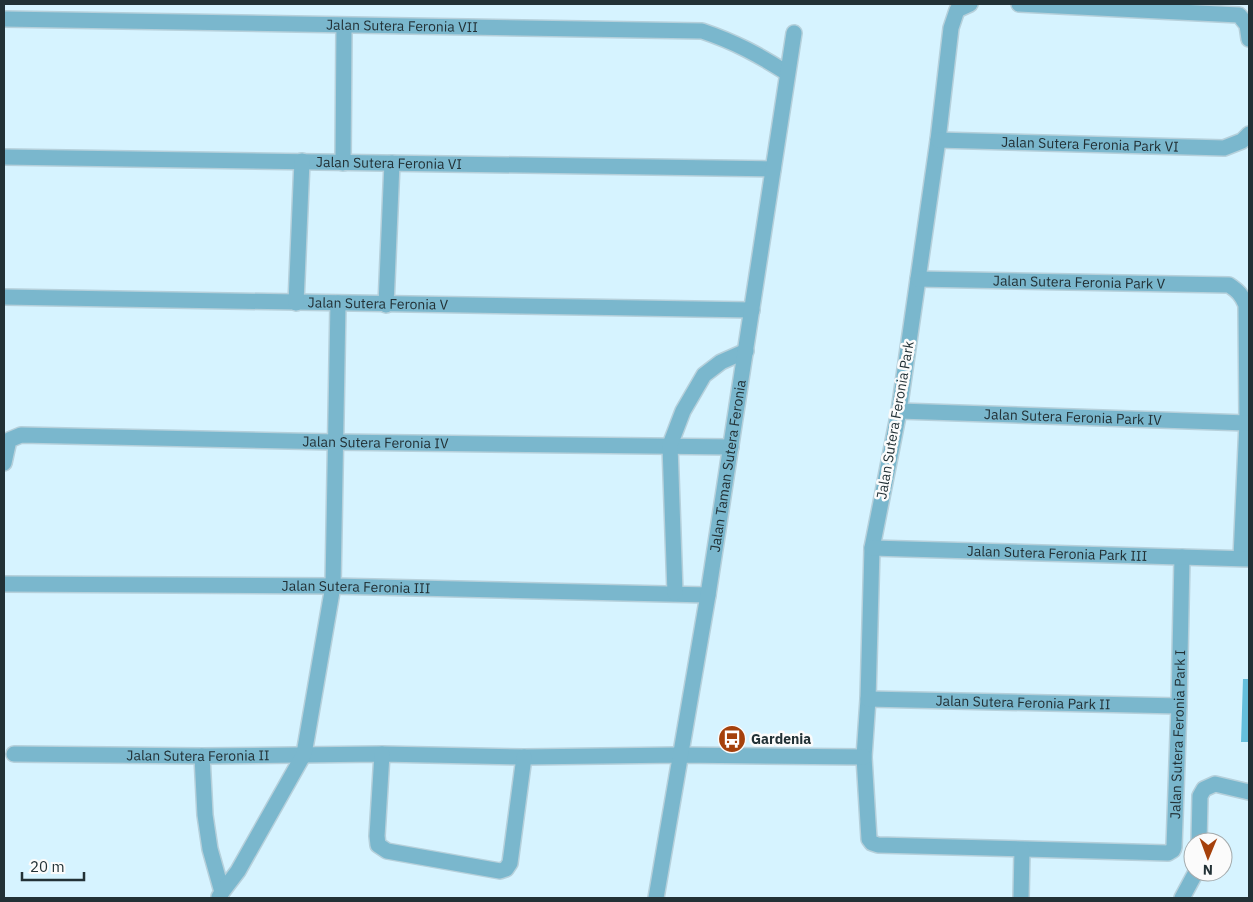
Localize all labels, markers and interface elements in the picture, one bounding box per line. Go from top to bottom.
street label: Jalan Sutera Feronia VII [326,16,478,36]
street label: Jalan Sutera Feronia Park VI [1001,133,1179,156]
street label: Jalan Sutera Feronia VI [316,153,462,173]
street label: Jalan Sutera Feronia Park V [993,271,1166,293]
street label: Jalan Sutera Feronia V [308,293,449,314]
street label: Jalan Sutera Feronia Park [872,339,918,500]
street label: Jalan Taman Sutera Feronia [706,378,750,553]
street label: Jalan Sutera Feronia Park IV [984,405,1163,429]
street label: Jalan Sutera Feronia IV [302,432,449,452]
street label: Jalan Sutera Feronia Park III [966,542,1147,565]
street label: Jalan Sutera Feronia III [281,577,431,597]
street label: Jalan Sutera Feronia Park I [1166,649,1189,819]
street label: Jalan Sutera Feronia Park II [935,692,1111,713]
bus stop icon: Gardenia [717,724,747,754]
place label: Gardenia [751,730,811,748]
street label: Jalan Sutera Feronia II [126,746,270,765]
north arrow [1183,832,1233,882]
scale bar [22,850,85,882]
text: 20 m [30,857,65,876]
text: N [1203,861,1213,879]

